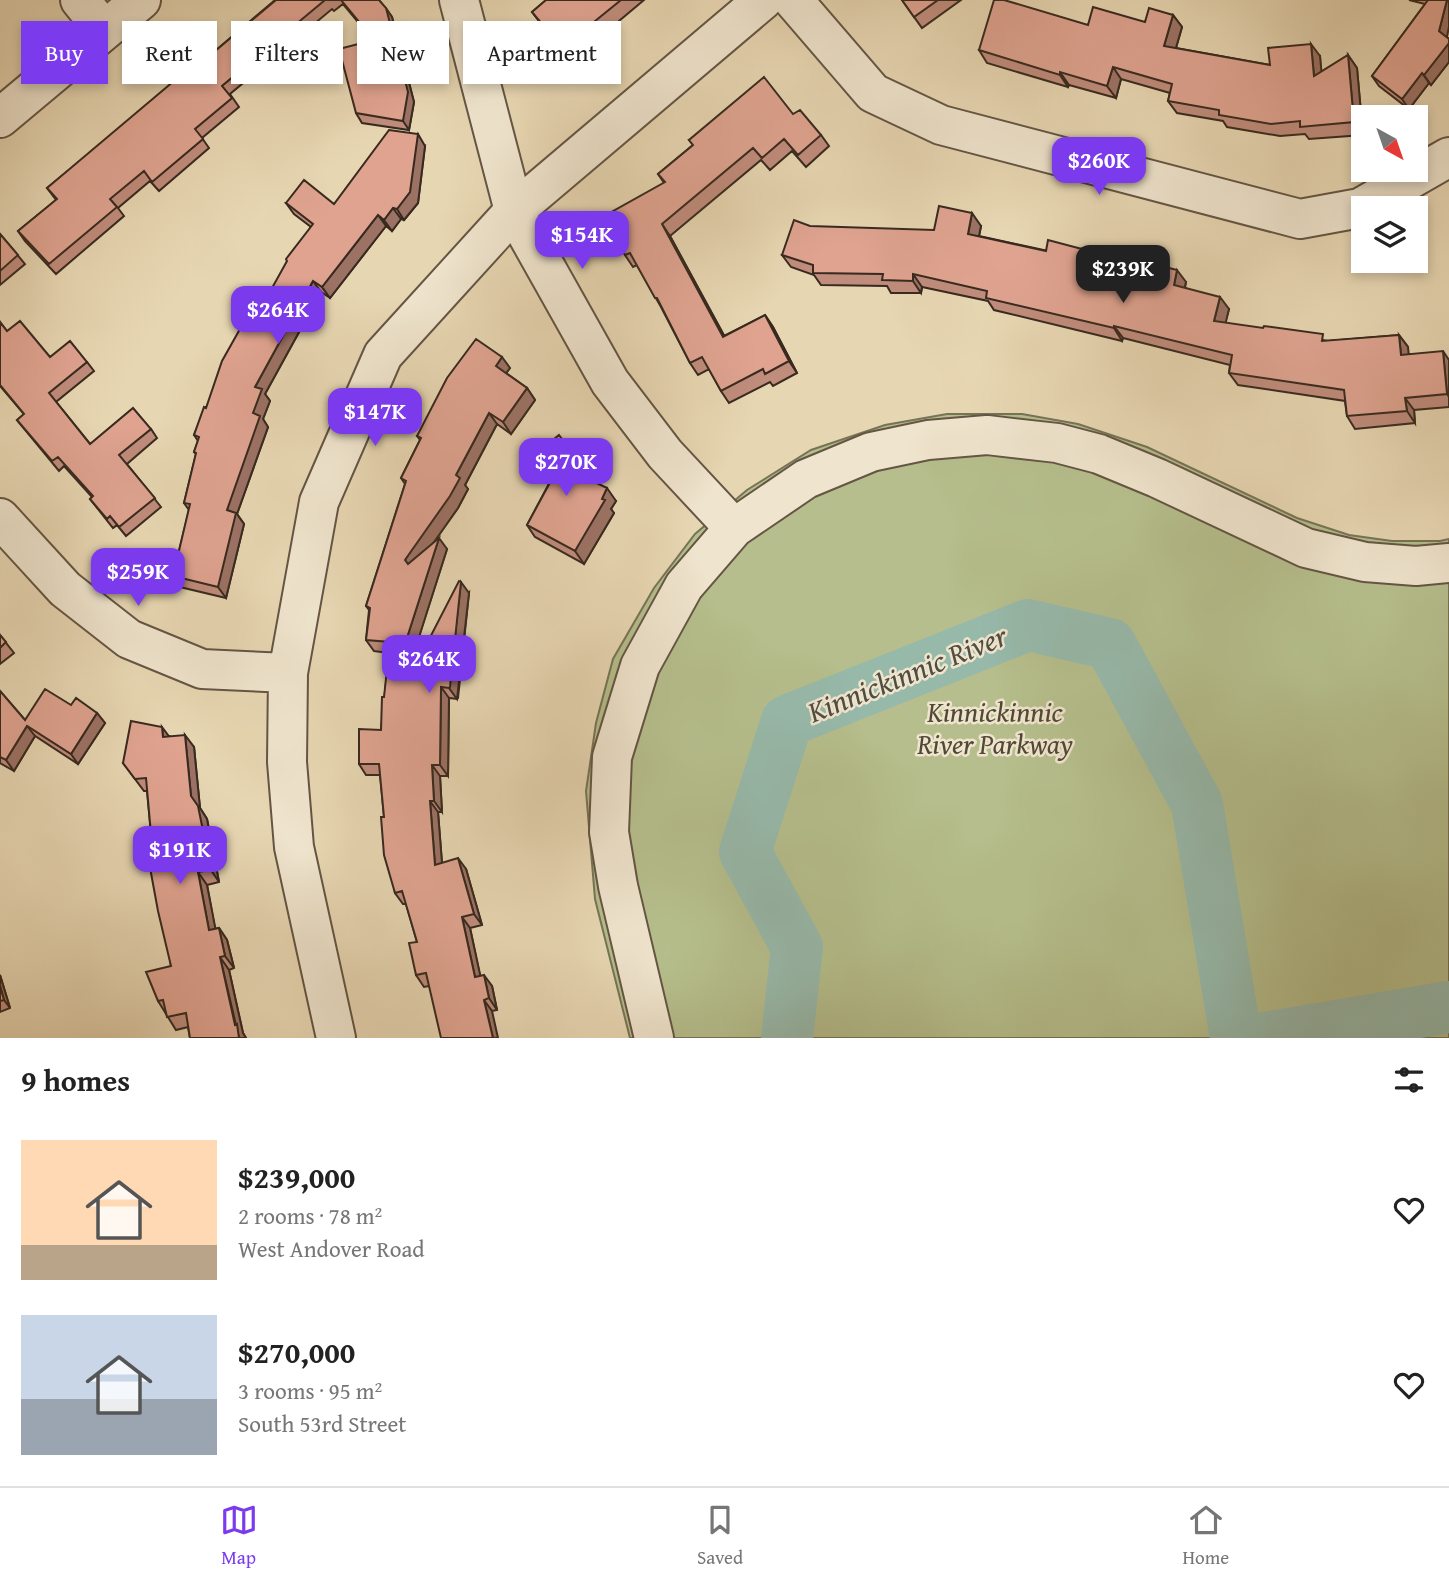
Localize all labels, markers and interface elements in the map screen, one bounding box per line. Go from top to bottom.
chip: Buy [21,21,108,84]
chip: Rent [122,21,217,84]
chip: Filters [231,21,343,84]
chip: New [357,21,449,84]
chip: Apartment [463,21,621,84]
north arrow [1351,105,1428,182]
map controls [1351,105,1428,273]
pin: $260K [1050,138,1148,197]
text: $260K [1068,143,1130,176]
button: layers [1351,196,1428,273]
pin: $154K [533,212,631,271]
text: $154K [551,217,613,250]
pin: $239K [1074,246,1172,305]
text: $239K [1092,251,1154,284]
pin: $264K [229,286,327,346]
text: $264K [247,292,309,325]
pin: $147K [326,388,424,448]
text: $147K [344,394,406,427]
pin: $270K [517,438,615,498]
text: $270K [535,444,597,477]
pin: $259K [89,548,187,608]
text: $259K [107,554,169,587]
water label: Kinnickinnic River [800,613,1014,733]
pin: $264K [380,636,478,695]
text: $264K [398,641,460,674]
park label: Kinnickinnic River Parkway [916,691,1073,764]
pin: $191K [131,826,229,886]
text: $191K [149,832,211,865]
text: 9 homes [21,1058,130,1102]
icon: filters [1390,1061,1428,1099]
text: $239,000 [238,1155,355,1199]
icon: home [77,1168,161,1252]
icon: heart [1390,1191,1428,1229]
text: 2 rooms · 78 m² [238,1199,382,1232]
text: West Andover Road [238,1232,425,1265]
text: $270,000 [238,1330,355,1374]
icon: home [77,1343,161,1427]
icon: heart [1390,1366,1428,1404]
text: 3 rooms · 95 m² [238,1374,382,1407]
text: South 53rd Street [238,1407,406,1440]
tab: Map [220,1501,258,1571]
tab: Saved [697,1501,743,1571]
tab: Home [1183,1501,1229,1571]

